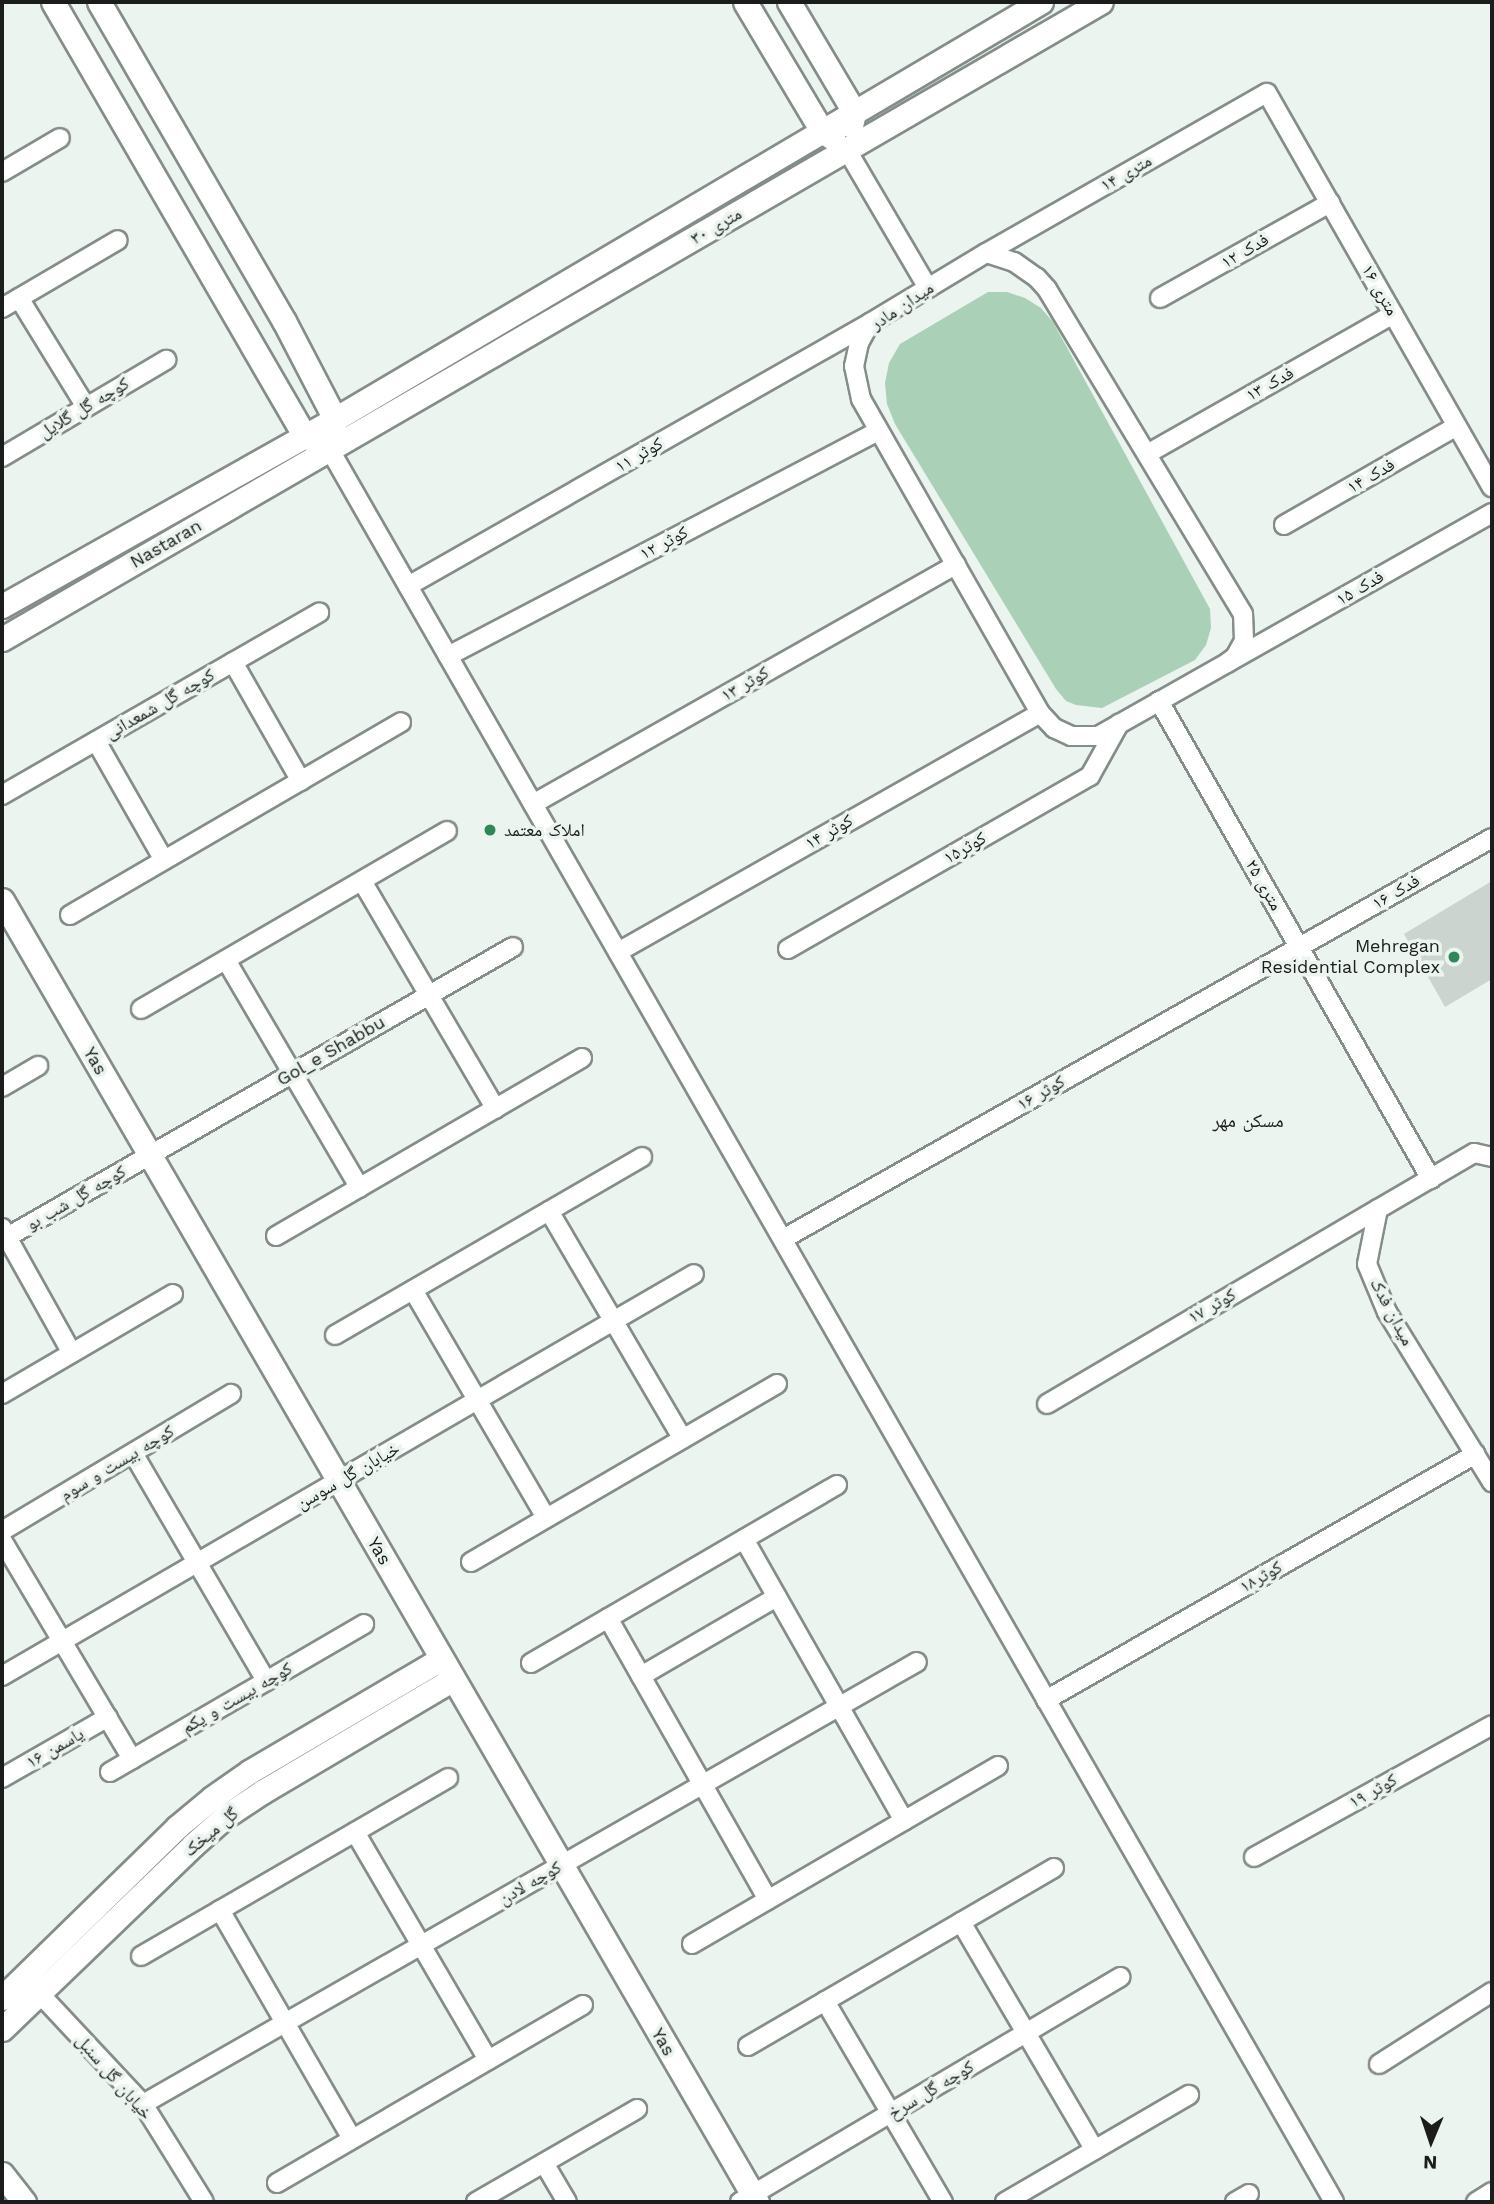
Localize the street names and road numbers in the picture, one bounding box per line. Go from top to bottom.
street label: ۱۴ متری [1097,150,1155,196]
street label: ۳۰ متری [687,203,745,249]
street label: فدک ۱۲ [1217,229,1273,273]
street label: ۱۶ متری [1357,261,1403,319]
street label: میدان مادر [866,277,938,335]
street label: فدک ۱۳ [1242,362,1298,406]
street label: کوچه گل گلایل [35,373,133,443]
street label: کوثر ۱۱ [611,433,667,477]
street label: فدک ۱۴ [1343,454,1399,498]
street label: Nastaran [126,515,206,573]
street label: کوثر ۱۲ [636,521,692,565]
street label: فدک ۱۵ [1332,566,1388,610]
street label: کوثر ۱۳ [717,662,773,706]
street label: کوچه گل شمعدانی [101,664,219,744]
street label: کوثر ۱۴ [801,810,857,854]
street label: کوثر۱۵ [940,827,990,869]
street label: ۲۵ متری [1241,856,1287,914]
street label: فدک ۱۶ [1368,870,1424,914]
street label: Gol_e Shabbu [273,1011,389,1091]
street label: Yas [79,1043,111,1079]
street label: کوثر ۱۶ [1013,1071,1069,1115]
street label: کوچه گل شب بو [22,1161,130,1235]
street label: میدان فدک [1365,1275,1419,1349]
street label: کوثر ۱۷ [1184,1284,1240,1328]
street label: کوچه بیست و سوم [56,1420,178,1506]
street label: خیابان گل سوسن [293,1438,403,1514]
street label: Yas [363,1533,395,1569]
street label: کوثر۱۸ [1236,1556,1286,1598]
street label: کوچه بیست و یکم [178,1658,296,1738]
street label: یاسمن ۱۶ [22,1723,88,1773]
street label: کوثر ۱۹ [1345,1769,1401,1813]
street label: گل میخک [179,1803,243,1861]
street label: کوچه لادن [495,1856,565,1910]
street label: Yas [647,2024,679,2060]
street label: خیابان گل سنبل [71,2030,157,2124]
street label: کوچه گل سرخ [884,2056,978,2124]

